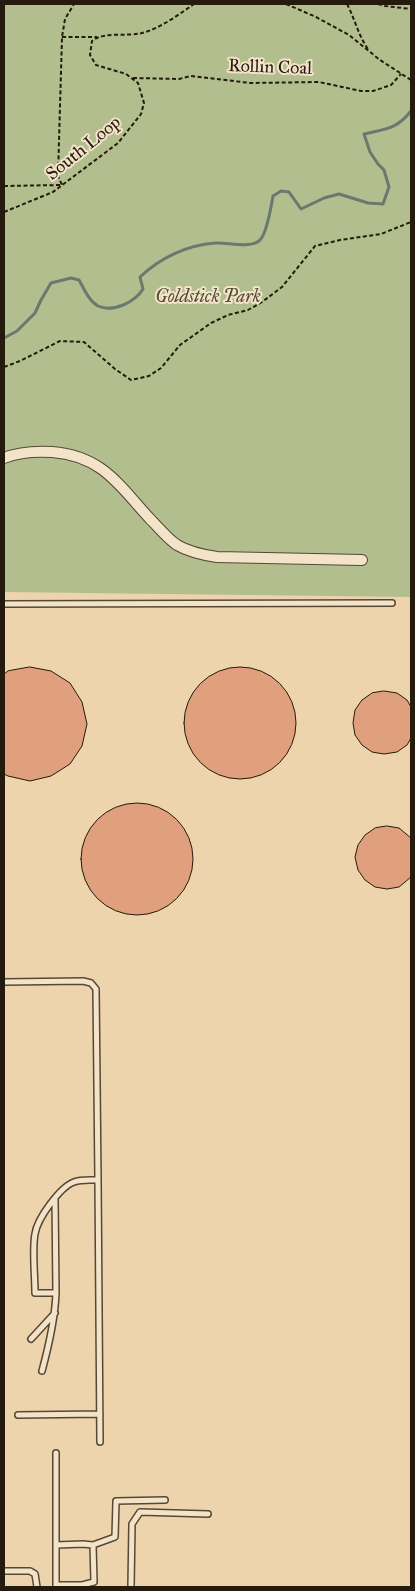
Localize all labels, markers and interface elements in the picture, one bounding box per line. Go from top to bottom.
street label: Rollin Coal [228,56,312,80]
street label: South Loop [42,112,126,186]
park label: Goldstick Park [155,287,261,309]

